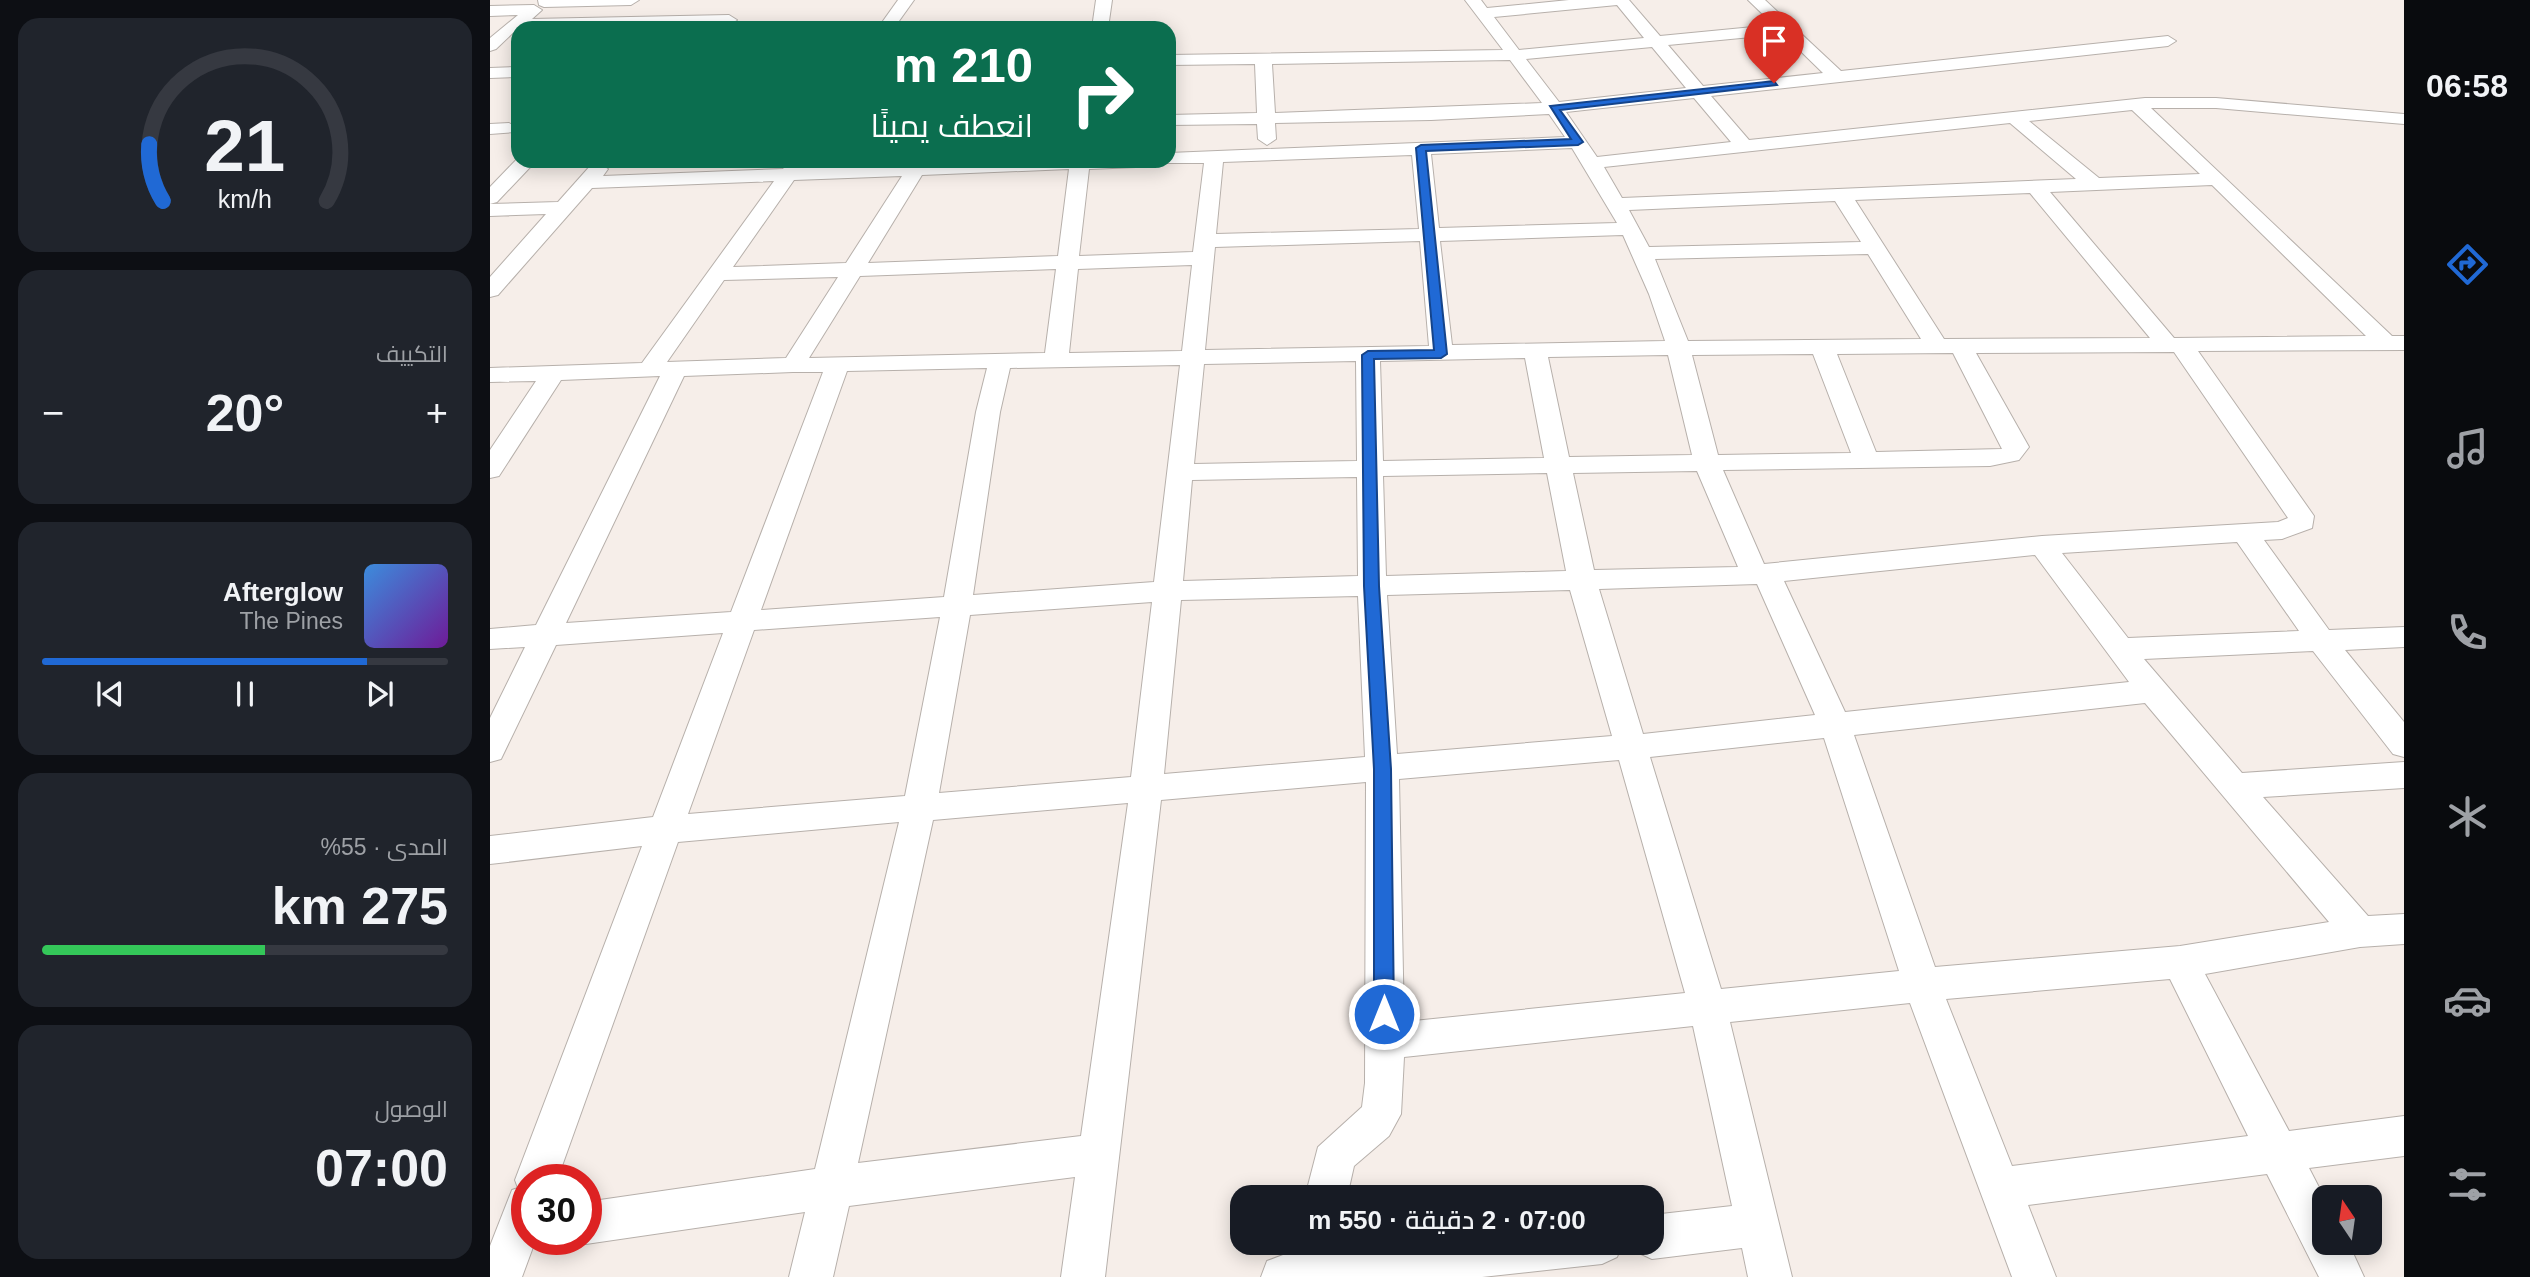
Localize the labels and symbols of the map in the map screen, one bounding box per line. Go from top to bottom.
pin [1744,11,1804,83]
position arrow [1347,977,1421,1051]
speed limit sign: 30 [511,1164,602,1255]
north arrow [2312,1185,2382,1255]

